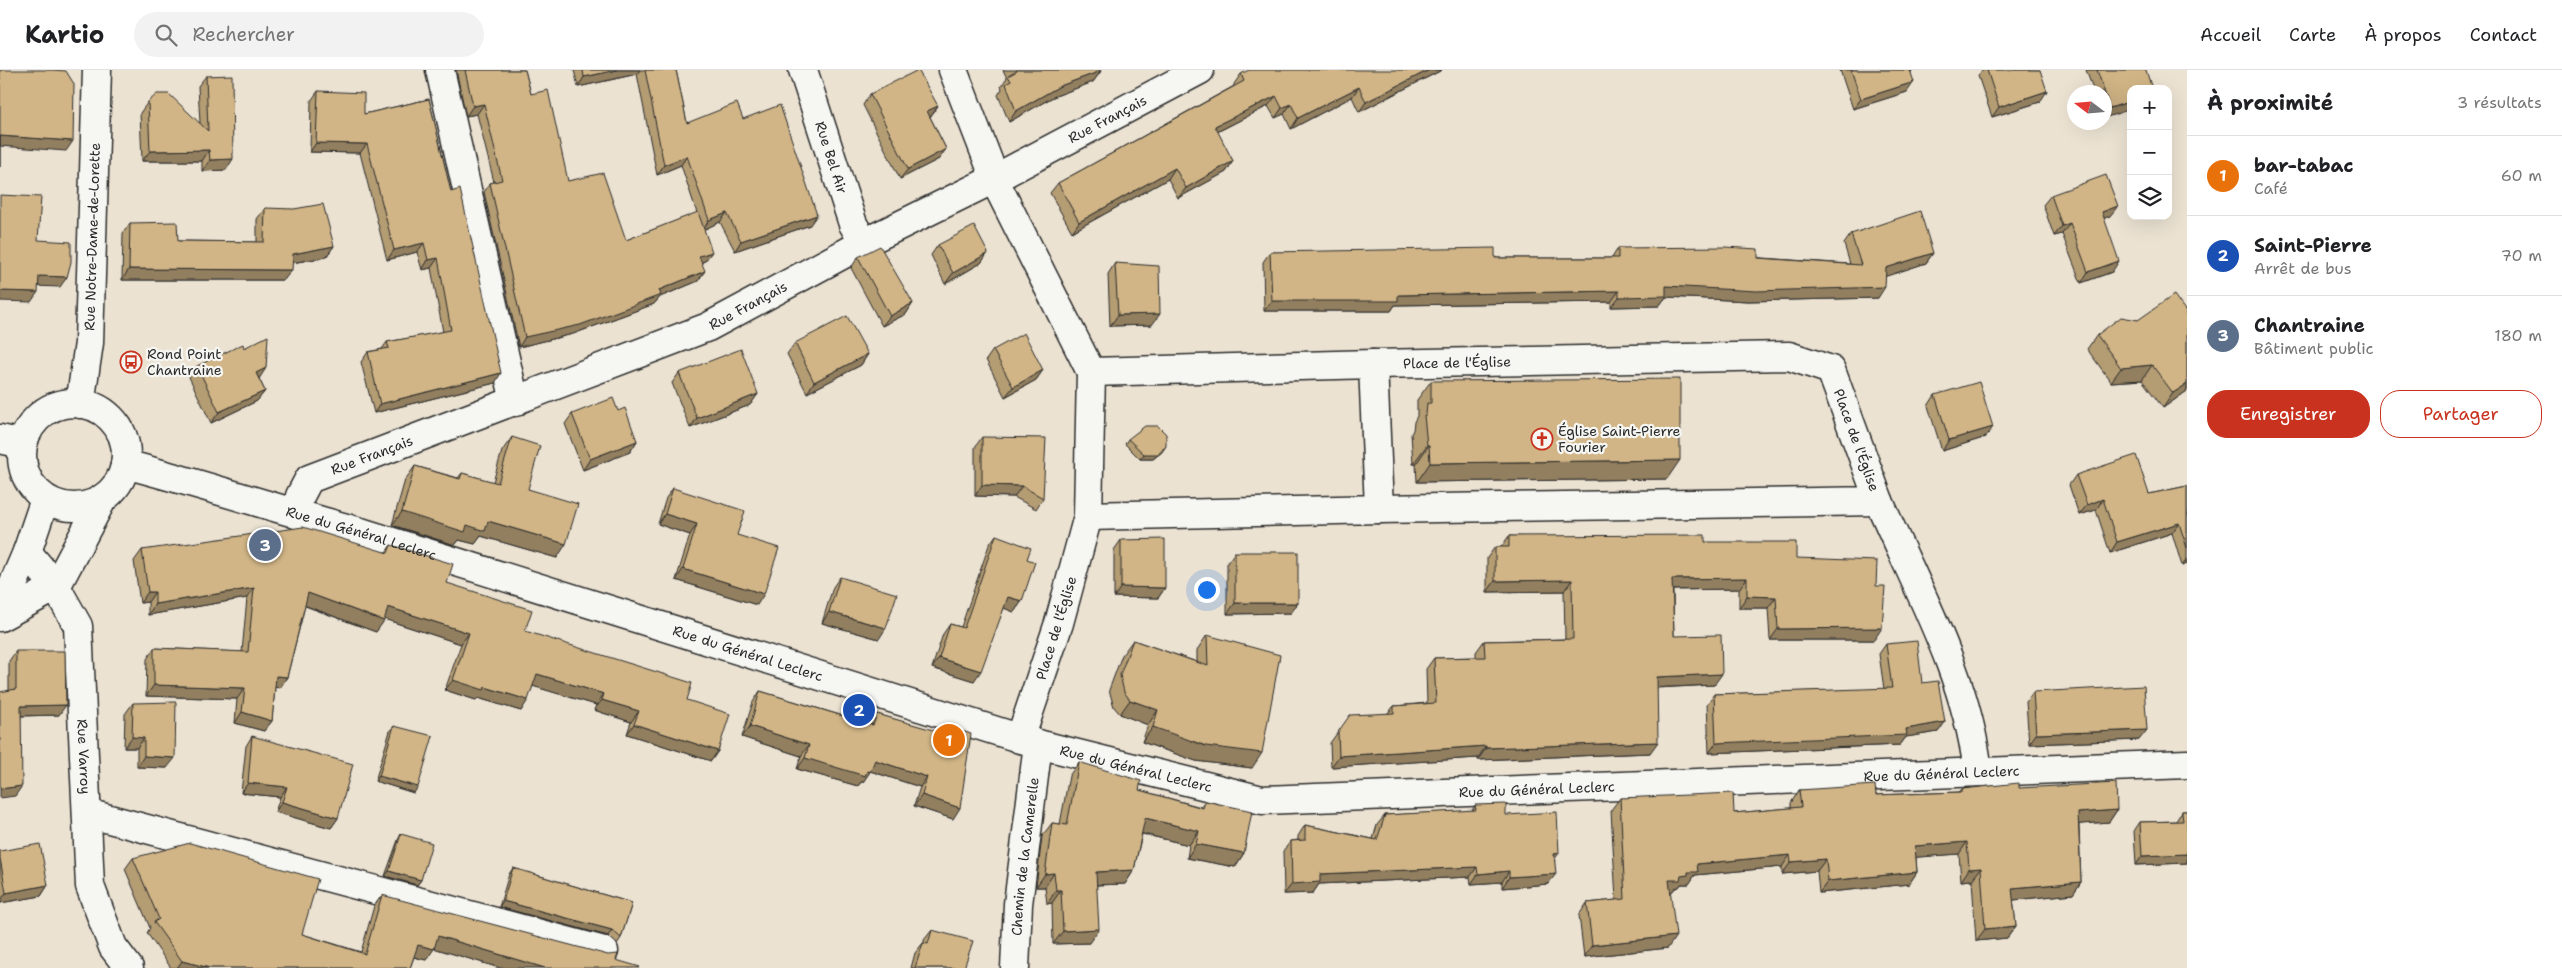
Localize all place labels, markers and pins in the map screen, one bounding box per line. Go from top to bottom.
place label: Rond Point Chantraine [147,345,222,379]
bus stop icon: Rond Point Chantraine [119,350,143,374]
place label: Église Saint-Pierre Fourier [1558,422,1681,456]
church icon: Église Saint-Pierre Fourier [1530,427,1554,451]
pin: 3 [249,526,281,564]
pin: 2 [843,691,875,729]
pin: 1 [933,721,965,759]

